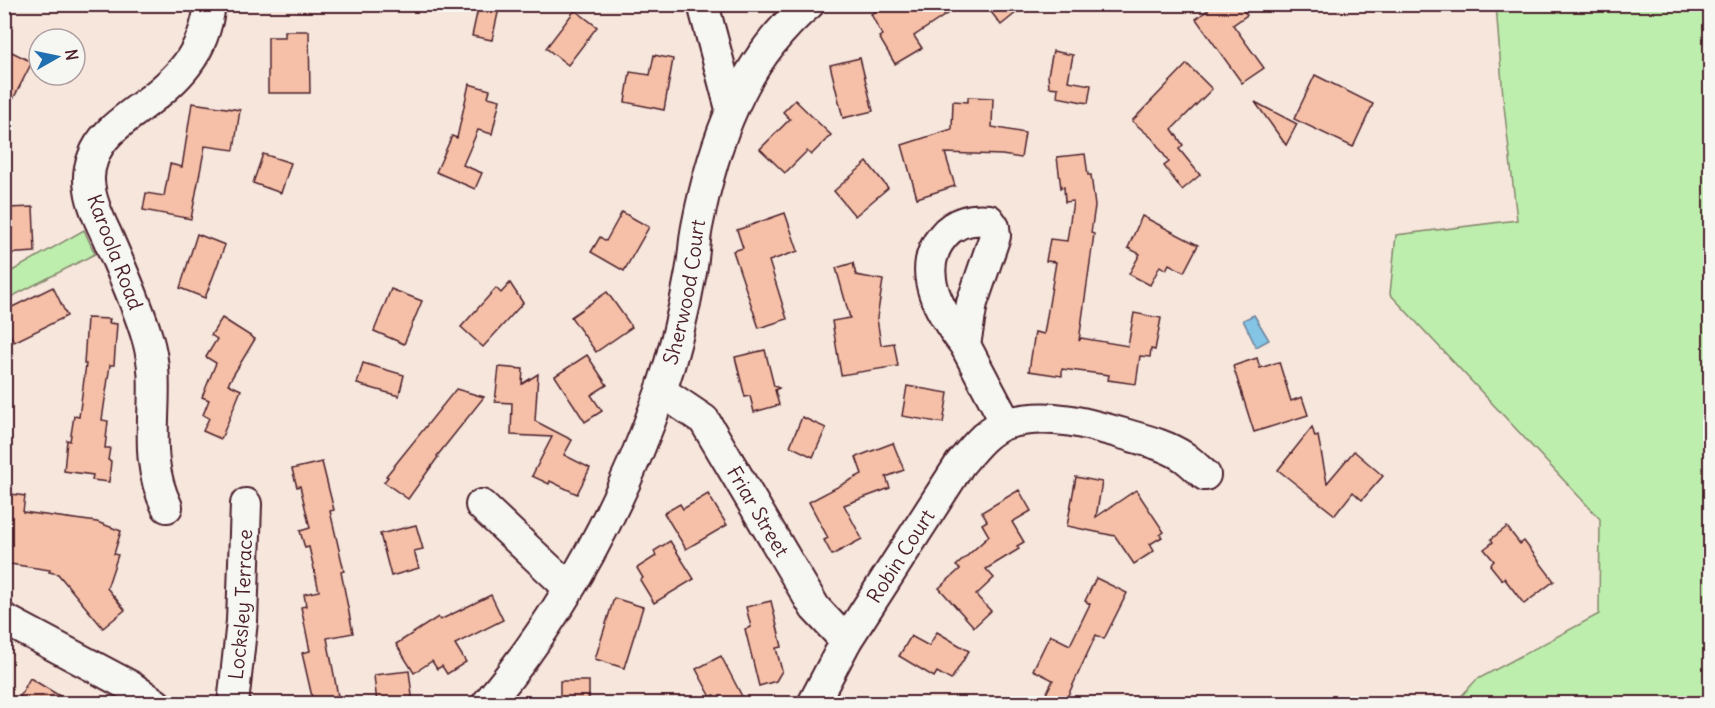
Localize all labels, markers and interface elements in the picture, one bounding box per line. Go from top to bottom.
north arrow [27,27,87,87]
text: N [61,48,83,62]
street label: Karoola Road [82,191,149,313]
street label: Sherwood Court [657,217,710,367]
street label: Friar Street [722,461,795,561]
street label: Robin Court [861,504,940,607]
street label: Locksley Terrace [223,529,257,681]

